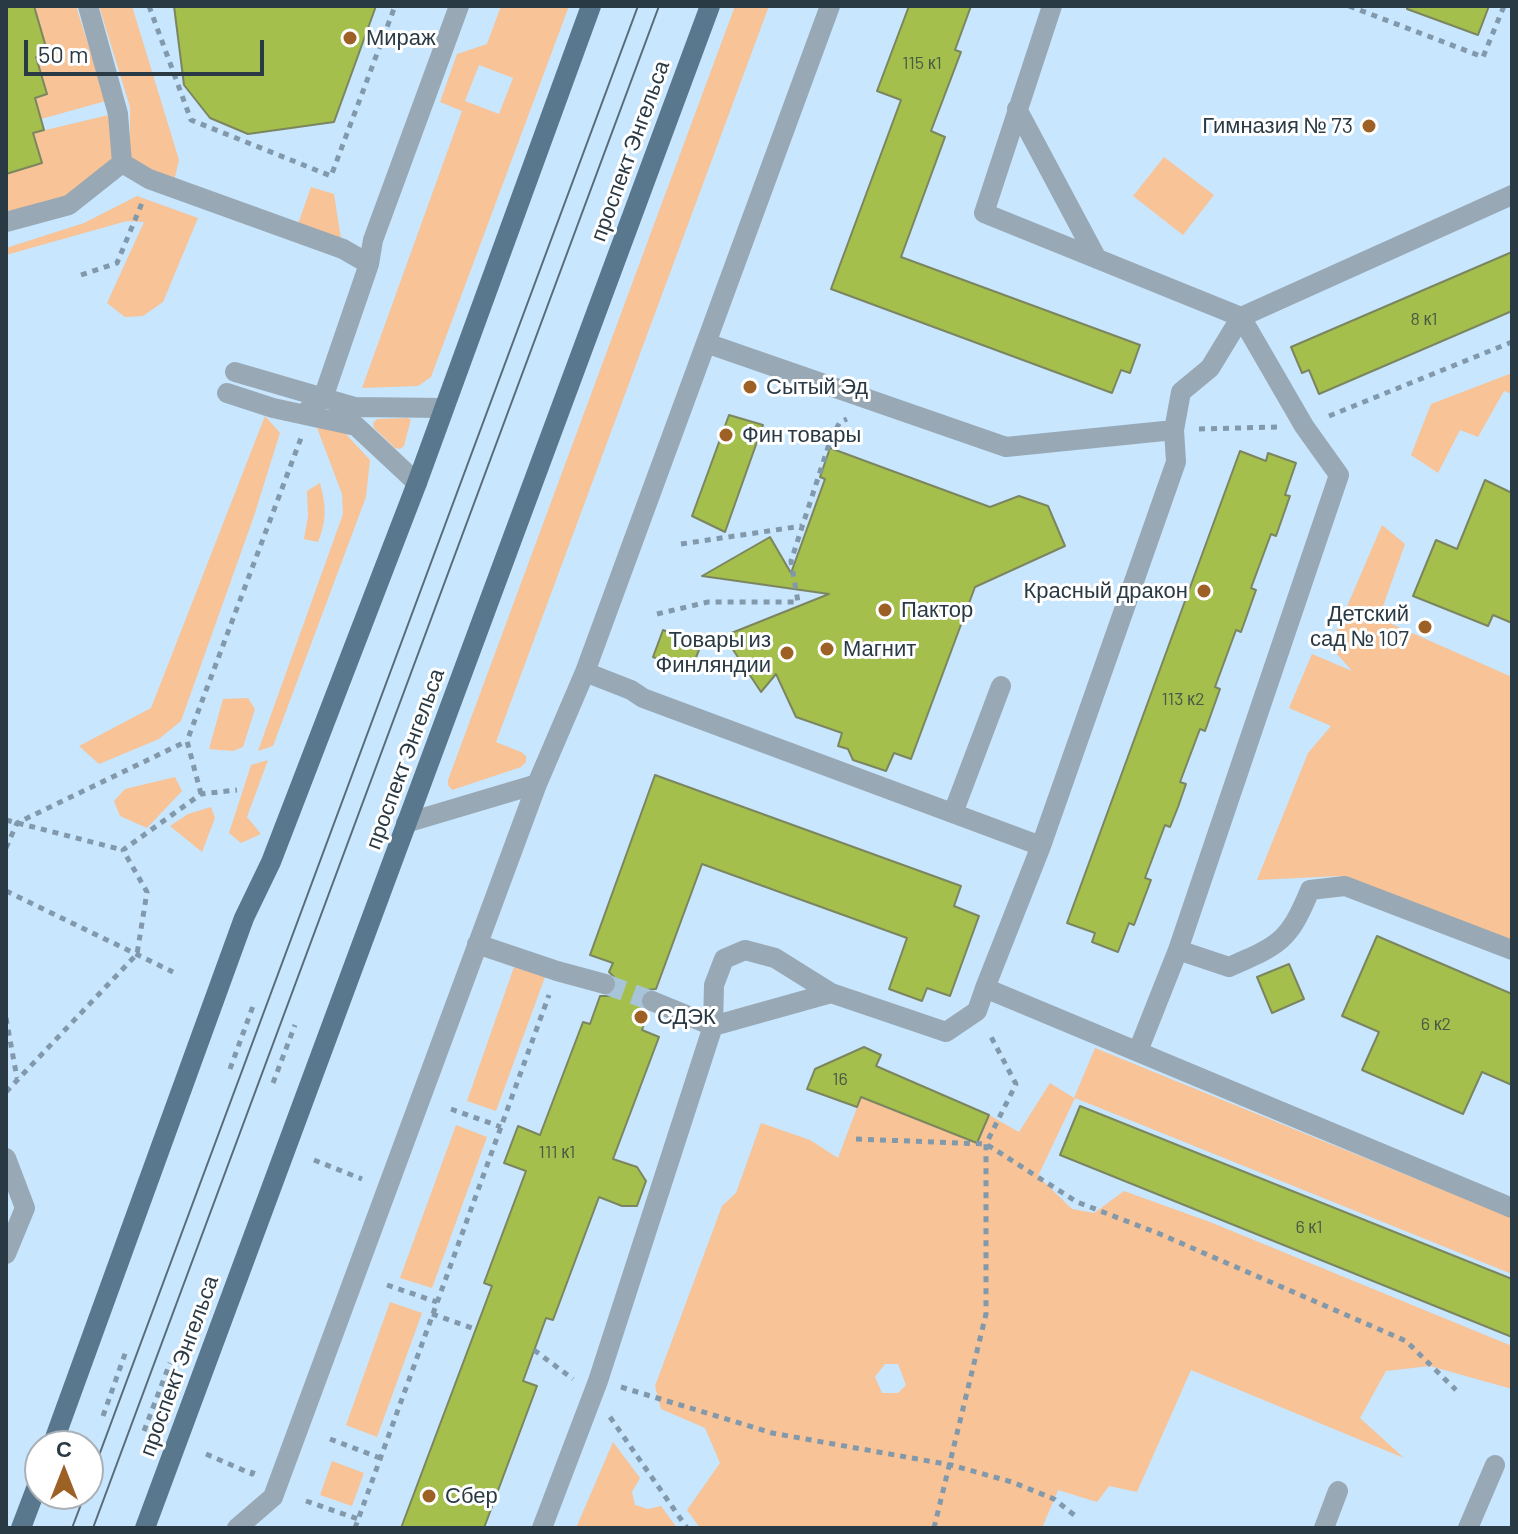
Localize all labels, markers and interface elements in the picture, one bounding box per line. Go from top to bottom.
scale bar [28,24,268,74]
place label: Мираж [366,25,436,51]
marker: Мираж [341,29,359,47]
text: 50 m [38,39,89,68]
house number: 115 к1 [902,52,942,74]
street label: проспект Энгельса [585,57,675,245]
place label: Гимназия № 73 [1202,113,1353,139]
marker: Гимназия № 73 [1360,117,1378,135]
house number: 8 к1 [1410,308,1438,330]
place label: Сытый Эд [766,374,868,400]
marker: Сытый Эд [741,378,759,396]
place label: Фин товары [742,422,861,448]
marker: Фин товары [717,426,735,444]
place label: Красный дракон [1023,578,1188,604]
marker: Красный дракон [1195,582,1213,600]
place label: Пактор [901,597,973,623]
marker: Пактор [876,601,894,619]
place label: Детский сад № 107 [1310,601,1409,652]
marker: Детский сад № 107 [1416,618,1434,636]
place label: Товары из Финляндии [656,627,771,678]
place label: Магнит [843,636,916,662]
marker: Магнит [818,640,836,658]
marker: Товары из Финляндии [778,644,796,662]
street label: проспект Энгельса [360,665,450,853]
house number: 113 к2 [1161,688,1205,710]
place label: СДЭК [657,1004,716,1030]
marker: СДЭК [632,1008,650,1026]
house number: 6 к2 [1421,1013,1451,1035]
house number: 16 [832,1068,848,1090]
house number: 111 к1 [539,1141,575,1163]
house number: 6 к1 [1295,1216,1323,1238]
street label: проспект Энгельса [134,1272,224,1460]
north arrow [24,1430,104,1510]
text: С [56,1435,72,1461]
place label: Сбер [445,1483,498,1509]
marker: Сбер [420,1487,438,1505]

